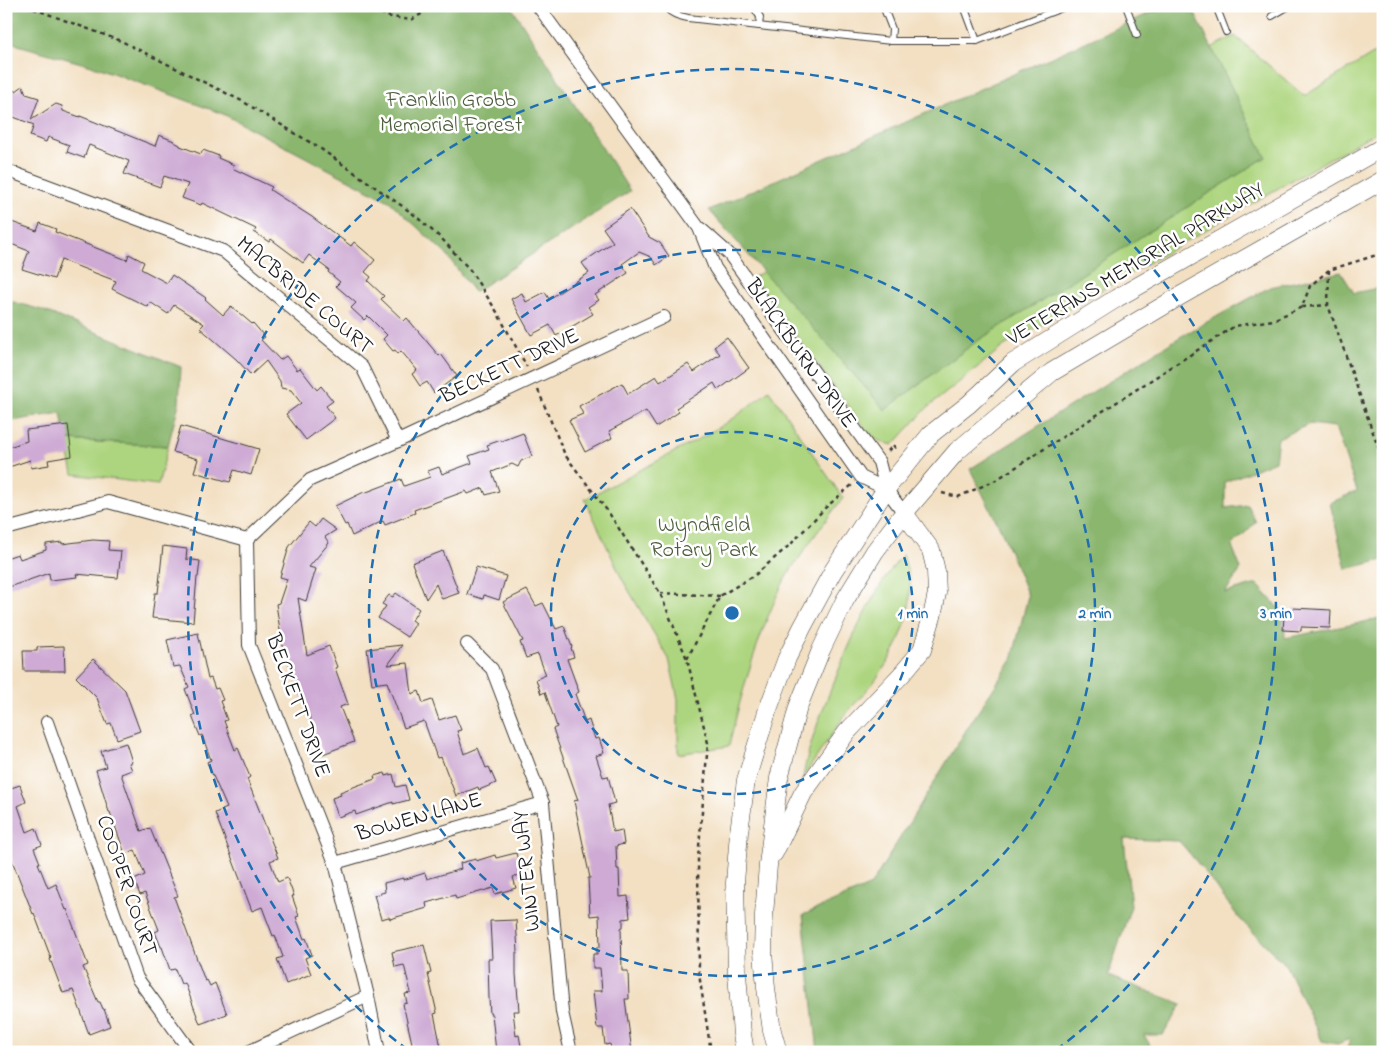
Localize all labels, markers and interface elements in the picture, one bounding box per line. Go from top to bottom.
park label: Franklin Grobb Memorial Forest [380,85,523,142]
street label: VETERANS MEMORIAL PARKWAY [1000,175,1271,355]
street label: MACBRIDE COURT [228,229,380,363]
street label: BLACKBURN DRIVE [736,272,864,435]
street label: BECKETT DRIVE [434,321,585,414]
park label: Wyndfield Rotary Park [650,510,758,568]
text: 1 min [898,603,929,625]
text: 2 min [1078,603,1112,625]
text: 3 min [1259,603,1292,625]
centre of rings [723,604,741,622]
street label: BECKETT DRIVE [256,629,338,782]
street label: BOWEN LANE [351,785,486,852]
street label: WINTER WAY [506,809,550,933]
street label: COOPER COURT [87,811,165,961]

